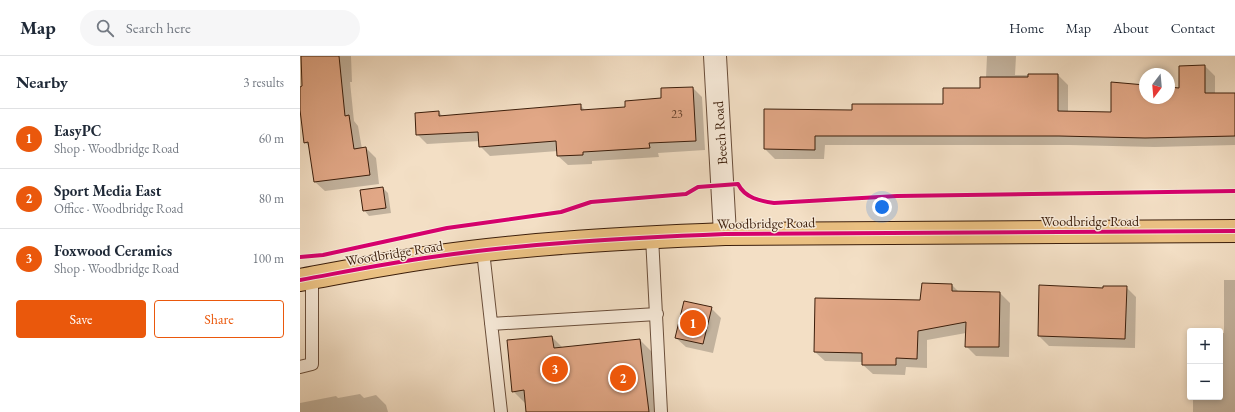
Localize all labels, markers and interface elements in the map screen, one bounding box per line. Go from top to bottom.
search box [80,10,360,46]
text: Map [20,15,56,40]
icon: search [94,17,116,39]
text: Search here [126,18,191,37]
text: Home [1009,19,1044,37]
text: Map [1066,19,1091,37]
text: About [1113,19,1149,37]
text: Contact [1171,19,1215,37]
north arrow [1139,68,1175,104]
text: Nearby [16,71,68,93]
text: 3 results [243,74,284,91]
street label: Beech Road [709,100,731,165]
house number: 23 [671,106,683,122]
text: EasyPC [54,121,101,140]
text: 1 [26,130,32,147]
text: 60 m [259,130,284,147]
text: Shop · Woodbridge Road [54,140,179,157]
text: Sport Media East [54,181,161,200]
text: 2 [26,190,32,207]
text: 80 m [259,190,284,207]
your location [872,197,892,217]
text: Office · Woodbridge Road [54,200,183,217]
street label: Woodbridge Road [1041,212,1140,230]
street label: Woodbridge Road [717,213,816,233]
street label: Woodbridge Road [344,236,445,270]
text: Foxwood Ceramics [54,241,172,260]
text: 3 [26,250,32,267]
text: 100 m [253,250,284,267]
text: Shop · Woodbridge Road [54,260,179,277]
button: Save [16,300,146,338]
button: Share [154,300,284,338]
pin: 1 [680,308,706,338]
map controls [1187,328,1223,400]
button: + [1187,328,1223,364]
pin: 3 [542,354,568,384]
pin: 2 [610,363,636,393]
button: − [1187,364,1223,400]

